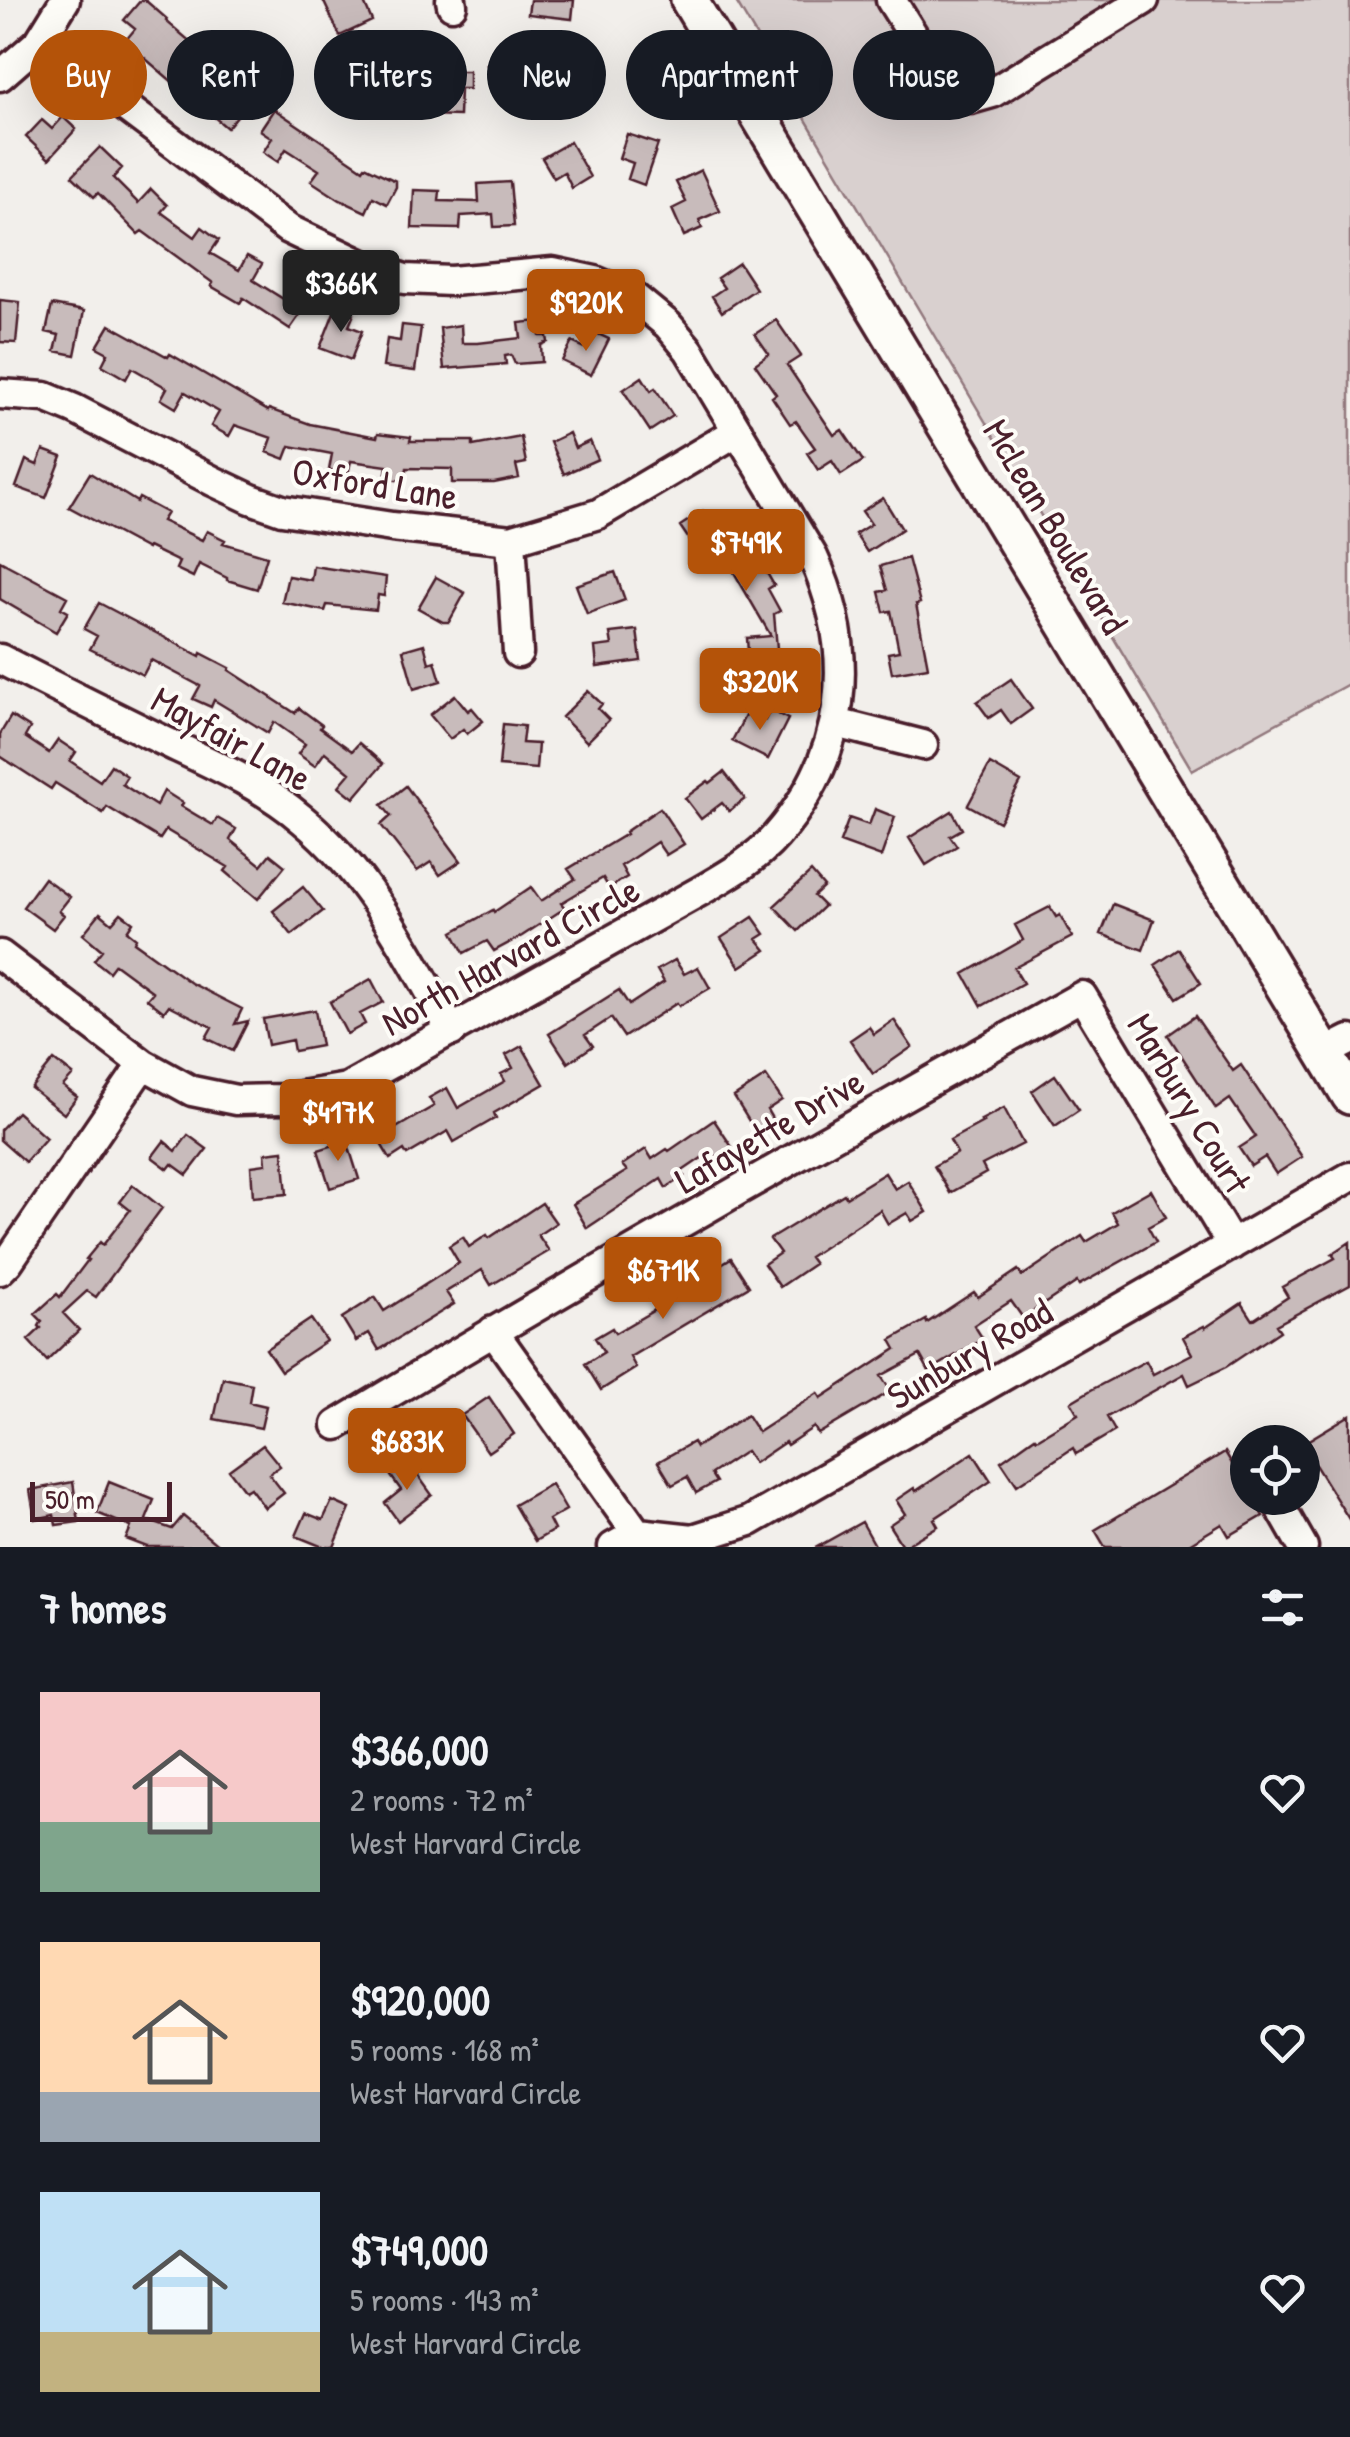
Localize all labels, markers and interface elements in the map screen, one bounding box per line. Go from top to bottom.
chip: Buy [30,30,147,120]
chip: Rent [167,30,294,120]
chip: Filters [314,30,467,120]
chip: New [487,30,606,120]
chip: Apartment [626,30,833,120]
chip: House [853,30,995,120]
pin: $366K [271,250,411,335]
text: $366K [305,261,377,304]
pin: $920K [516,269,656,354]
text: $920K [549,280,623,323]
street label: McLean Boulevard [971,409,1141,643]
street label: Oxford Lane [289,444,461,522]
pin: $749K [676,509,816,594]
text: $749K [710,520,782,563]
pin: $320K [690,648,830,733]
text: $320K [722,659,798,702]
street label: Mayfair Lane [143,673,321,803]
street label: North Harvard Circle [372,863,648,1047]
street label: Marbury Court [1116,1003,1265,1204]
street label: Lafayette Drive [665,1055,873,1205]
pin: $417K [268,1079,408,1164]
text: $417K [302,1090,374,1133]
pin: $671K [593,1237,733,1322]
text: $671K [626,1248,700,1291]
street label: Sunbury Road [877,1285,1061,1421]
pin: $683K [337,1408,477,1493]
text: $683K [370,1419,444,1462]
map controls [1230,1425,1320,1515]
button: locate [1230,1425,1320,1515]
scale bar [30,1477,172,1522]
text: 50 m [45,1480,95,1518]
text: 7 homes [40,1579,166,1636]
icon: filters [1255,1580,1310,1635]
text: $366,000 [350,1721,489,1778]
icon: home [120,1732,240,1852]
icon: heart [1255,1765,1310,1820]
text: 2 rooms · 72 m² [350,1778,533,1821]
text: West Harvard Circle [350,1821,581,1864]
text: $920,000 [350,1971,490,2028]
icon: home [120,1982,240,2102]
icon: heart [1255,2015,1310,2070]
text: 5 rooms · 168 m² [350,2028,539,2071]
text: West Harvard Circle [350,2071,581,2114]
text: $749,000 [350,2221,488,2278]
icon: home [120,2232,240,2352]
icon: heart [1255,2265,1310,2320]
text: 5 rooms · 143 m² [350,2278,539,2321]
text: West Harvard Circle [350,2321,581,2364]

